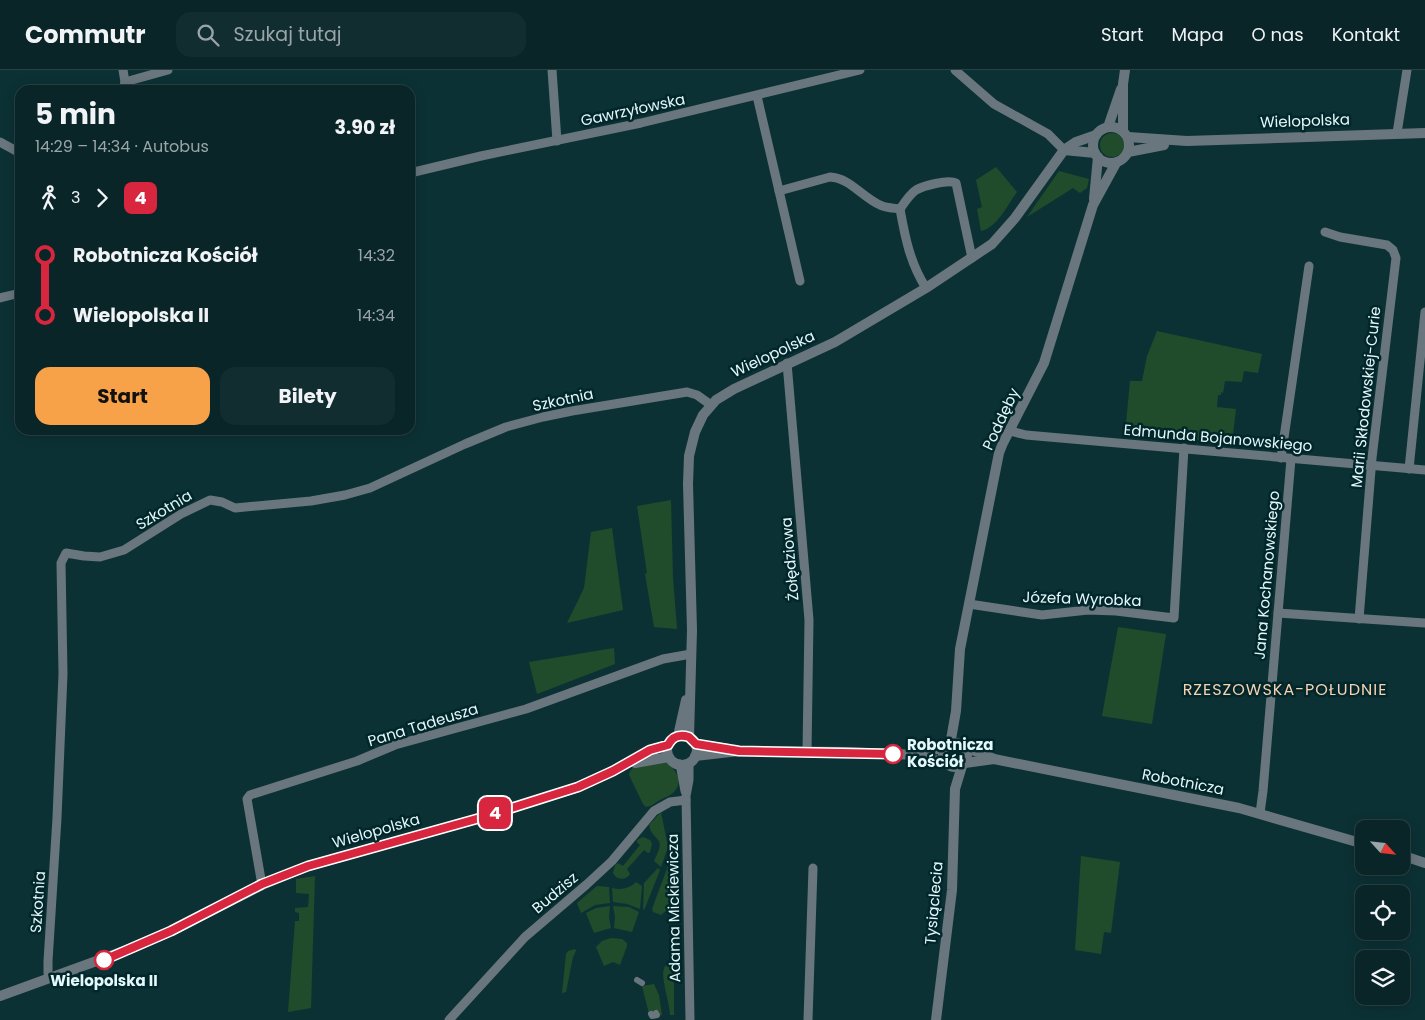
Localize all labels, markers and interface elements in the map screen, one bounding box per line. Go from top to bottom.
search box [176,12,526,57]
text: Commutr [25,18,146,51]
icon: search [194,21,222,49]
text: Szukaj tutaj [234,21,342,48]
text: Start [1101,22,1144,47]
text: Mapa [1172,22,1224,47]
text: O nas [1252,22,1304,47]
text: Kontakt [1332,22,1400,47]
street label: Gawrzyłowska [579,88,687,131]
text: 5 min [35,95,116,134]
street label: Wielopolska [1260,108,1350,133]
text: 3.90 zł [335,114,395,141]
text: 14:29 – 14:34 · Autobus [35,135,209,158]
icon: walk [35,184,63,212]
icon: forward [88,184,116,212]
text: 4 [134,185,147,210]
text: 3 [71,186,80,209]
text: Robotnicza Kościół [73,242,258,269]
text: 14:32 [358,244,395,267]
text: Wielopolska II [73,302,209,329]
text: 14:34 [357,304,395,327]
street label: Marii Skłodowskiej-Curie [1346,305,1385,489]
street label: Wielopolska [728,325,818,382]
button: Start [35,367,210,425]
button: Bilety [220,367,395,425]
street label: Szkotnia [530,383,595,416]
street label: Poddęby [977,384,1024,453]
street label: Edmunda Bojanowskiego [1123,419,1313,456]
street label: Szkotnia [132,485,196,535]
street label: Jana Kochanowskiego [1249,490,1284,660]
street label: Żołędziowa [775,517,804,602]
street label: Józefa Wyrobka [1022,586,1142,611]
district label: RZESZOWSKA-POŁUDNIE [1183,678,1387,701]
street label: Pana Tadeusza [365,698,481,751]
place label: Robotnicza Kościół [907,734,993,772]
marker: Robotnicza Kościół [883,744,903,764]
street label: Robotnicza [1140,763,1226,800]
line badge: 4 [479,797,511,829]
text: 4 [489,800,501,825]
street label: Wielopolska [330,808,422,853]
north arrow [1355,820,1410,875]
map controls [1355,820,1410,1005]
street label: Adama Mickiewicza [662,834,685,982]
street label: Tysiąclecia [919,861,948,945]
street label: Budzisz [527,867,582,918]
street label: Szkotnia [25,870,50,934]
button: locate [1355,885,1410,940]
marker: Wielopolska II [94,950,114,970]
button: layers [1355,950,1410,1005]
place label: Wielopolska II [50,970,158,991]

